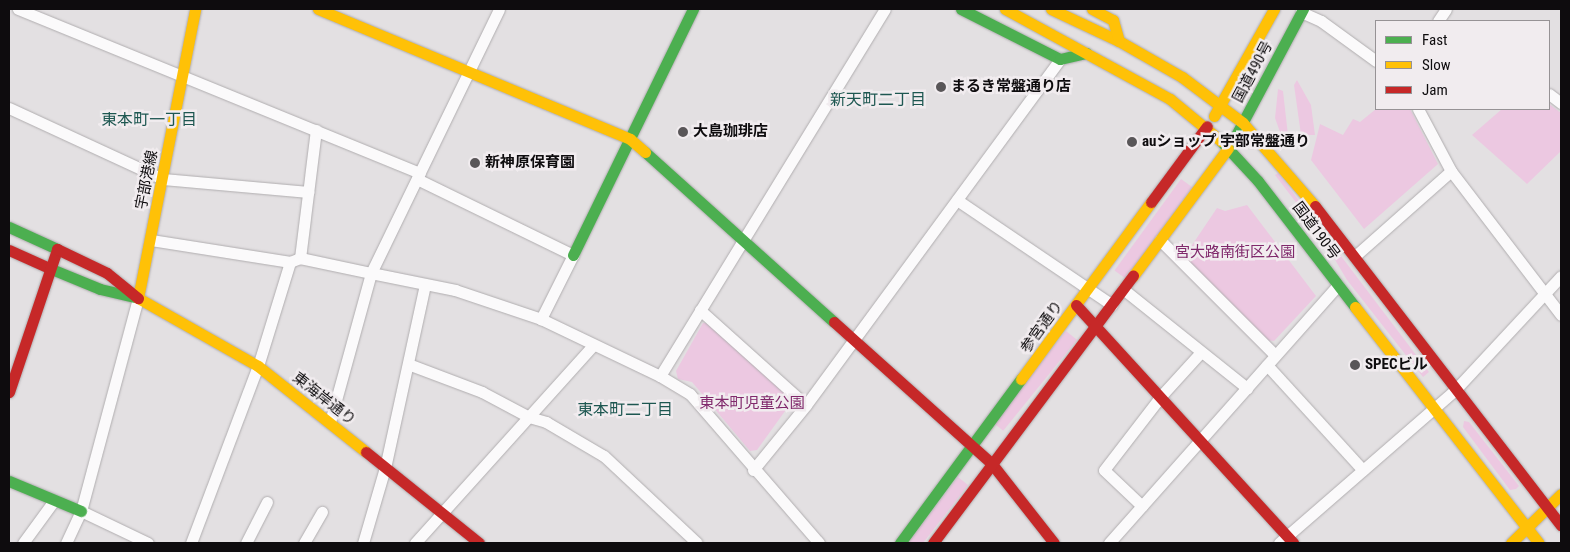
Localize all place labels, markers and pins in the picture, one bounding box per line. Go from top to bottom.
place label: まるき常盤通り店 [951,78,1071,96]
marker: まるき常盤通り店 [935,81,947,93]
place label: 大島珈琲店 [693,123,768,141]
marker: 大島珈琲店 [677,126,689,138]
place label: auショップ 宇部常盤通り [1142,133,1310,151]
marker: auショップ 宇部常盤通り [1126,136,1138,148]
place label: 新神原保育園 [485,154,575,172]
marker: 新神原保育園 [469,157,481,169]
place label: SPECビル [1365,356,1428,374]
marker: SPECビル [1349,359,1361,371]

